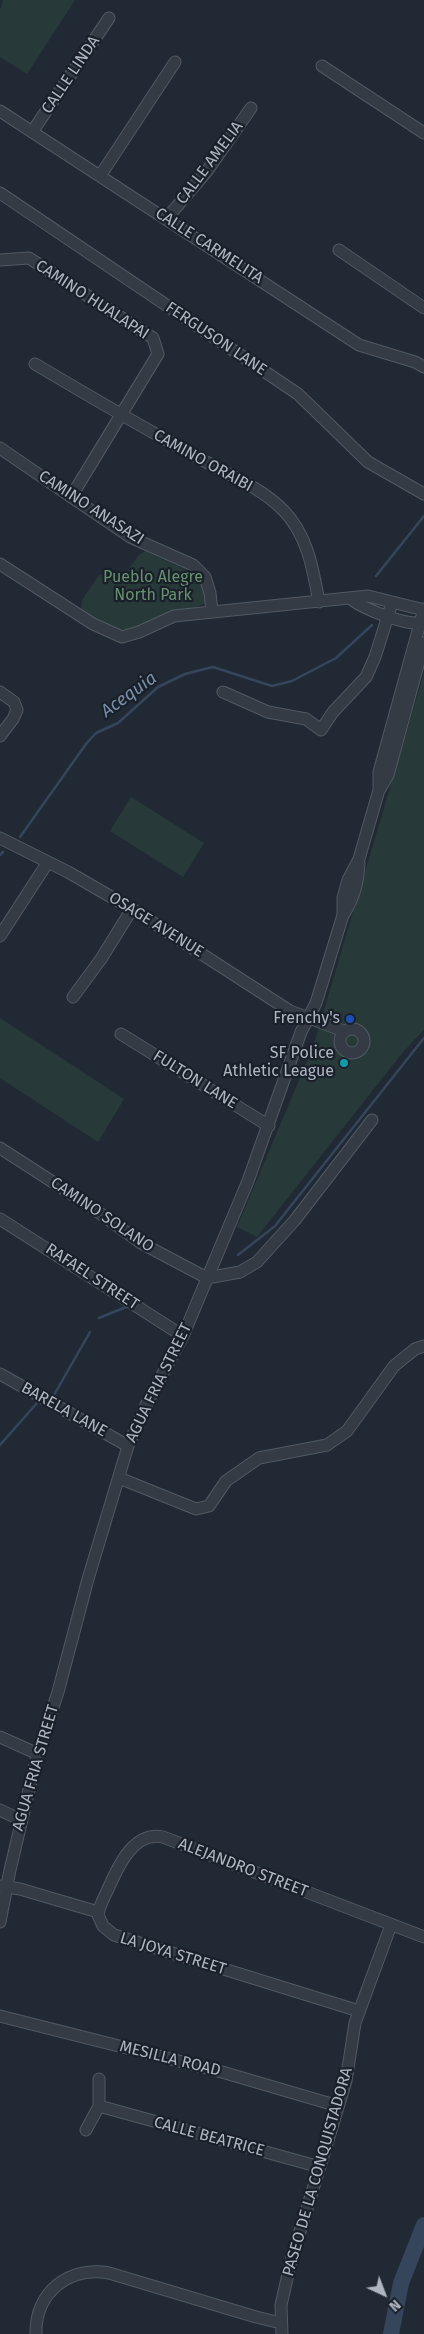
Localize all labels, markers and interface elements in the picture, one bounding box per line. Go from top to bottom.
street label: CALLE LINDA [38,32,104,118]
street label: CALLE AMELIA [173,118,247,208]
street label: CALLE CARMELITA [151,204,267,288]
street label: CAMINO HUALAPAI [32,256,152,344]
street label: FERGUSON LANE [162,298,270,380]
street label: CAMINO ORAIBI [150,426,256,496]
street label: CAMINO ANASAZI [35,467,147,549]
park label: Pueblo Alegre North Park [103,568,203,606]
water label: Acequia [97,668,161,722]
street label: OSAGE AVENUE [105,888,207,962]
place label: Frenchy's [273,1009,340,1029]
marker: Frenchy's [344,1013,356,1025]
place label: SF Police Athletic League [223,1044,334,1082]
street label: FULTON LANE [149,1047,241,1113]
marker: SF Police Athletic League [338,1057,350,1069]
street label: CAMINO SOLANO [47,1173,157,1257]
street label: RAFAEL STREET [42,1240,142,1314]
street label: AGUA FRIA STREET [122,1320,196,1446]
street label: BARELA LANE [18,1379,110,1441]
street label: AGUA FRIA STREET [9,1703,63,1833]
street label: ALEJANDRO STREET [175,1834,311,1902]
street label: LA JOYA STREET [118,1929,228,1979]
street label: MESILLA ROAD [117,2037,223,2081]
street label: PASEO DE LA CONQUISTADORA [279,2065,357,2279]
street label: CALLE BEATRICE [152,2113,266,2161]
north arrow [359,2269,409,2319]
text: N [385,2296,404,2315]

